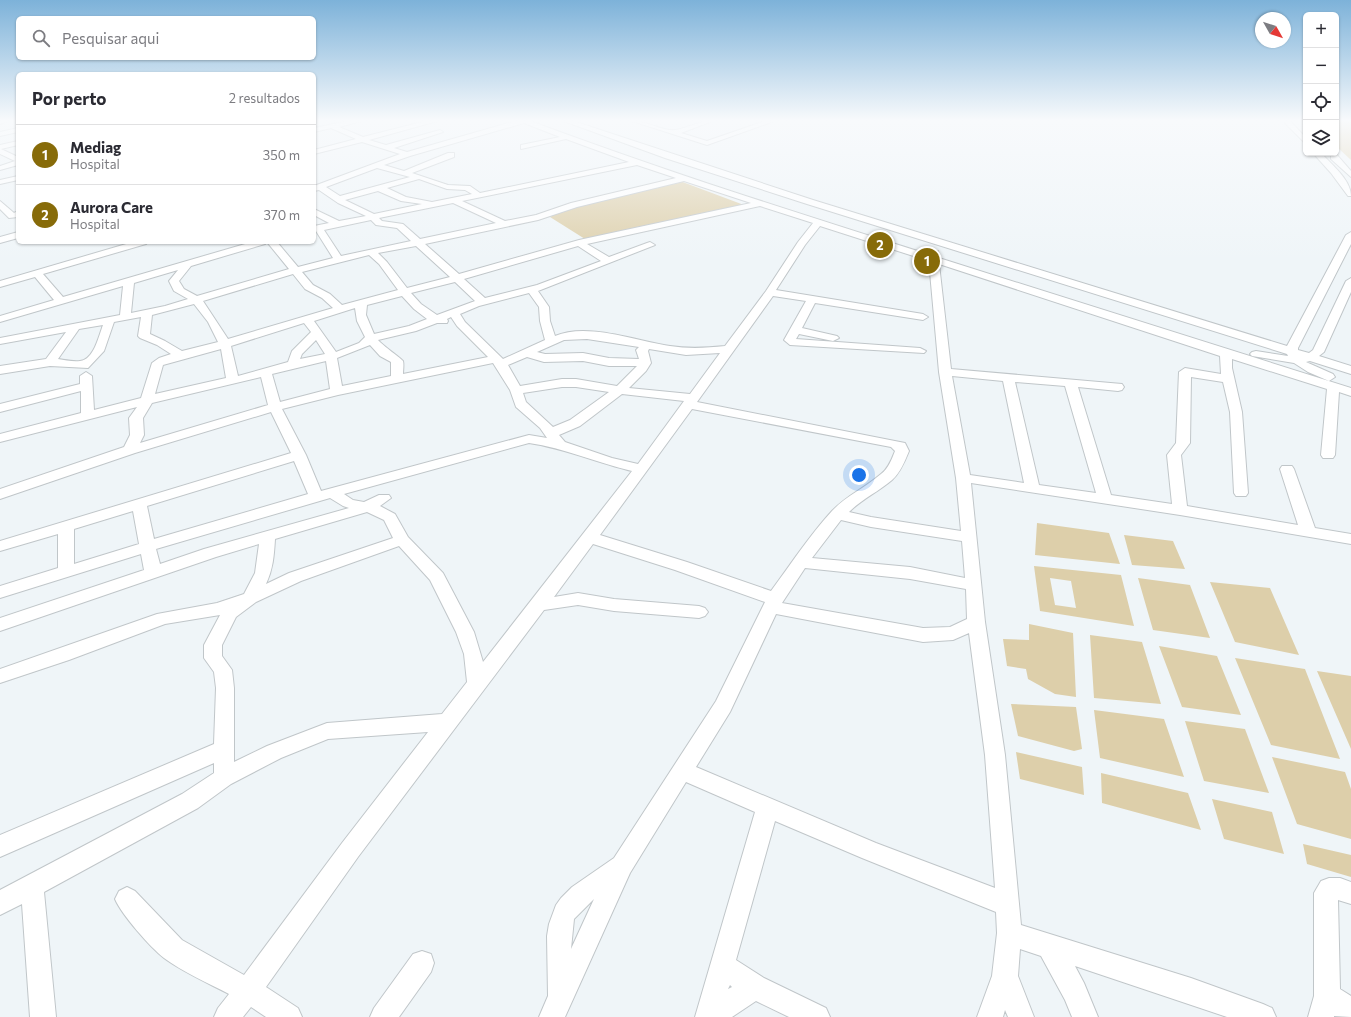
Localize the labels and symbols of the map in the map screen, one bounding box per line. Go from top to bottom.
north arrow [1255,12,1291,48]
pin: 2 [867,230,893,260]
pin: 1 [914,246,940,276]
your location [849,465,869,485]

